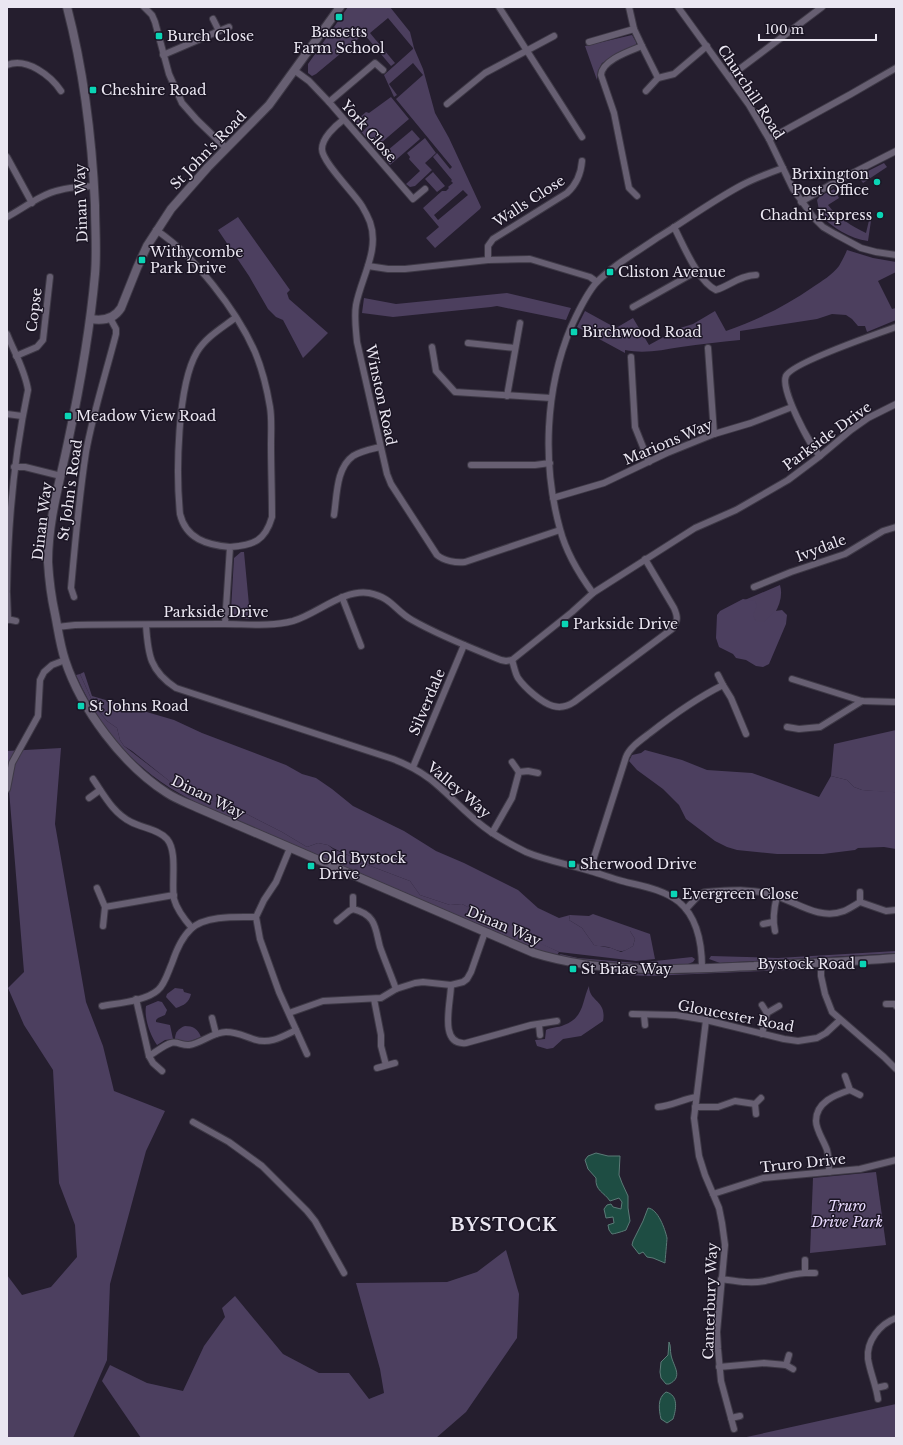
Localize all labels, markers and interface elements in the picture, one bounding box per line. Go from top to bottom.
marker: Bassetts Farm School [334,12,344,22]
scale bar [759,16,876,42]
text: 100 m [765,22,804,37]
place label: Bassetts Farm School [293,23,385,57]
place label: Burch Close [167,27,254,45]
marker: Burch Close [154,31,164,41]
street label: Churchill Road [714,41,789,143]
place label: Cheshire Road [101,81,207,99]
marker: Cheshire Road [88,85,98,95]
street label: York Close [336,95,401,166]
street label: St John's Road [166,107,250,193]
street label: Dinan Way [71,163,91,243]
place label: Brixington Post Office [791,165,869,199]
street label: Walls Close [489,171,568,231]
marker: Brixington Post Office [872,177,882,187]
place label: Chadni Express [760,206,872,224]
marker: Chadni Express [875,210,885,220]
place label: Withycombe Park Drive [149,243,243,277]
marker: Withycombe Park Drive [137,255,147,265]
place label: Cliston Avenue [618,263,726,281]
marker: Cliston Avenue [605,267,615,277]
street label: Copse [22,287,46,333]
place label: Birchwood Road [582,323,702,341]
marker: Birchwood Road [569,327,579,337]
street label: Winston Road [361,342,401,448]
street label: Parkside Drive [779,398,875,474]
place label: Meadow View Road [76,407,217,425]
marker: Meadow View Road [63,411,73,421]
street label: Marions Way [621,415,715,469]
street label: St John's Road [54,438,86,542]
street label: Dinan Way [28,480,56,561]
street label: Ivydale [793,530,849,566]
street label: Parkside Drive [163,603,269,621]
place label: Parkside Drive [573,615,678,633]
marker: Parkside Drive [560,619,570,629]
street label: Silverdale [405,666,449,738]
place label: St Johns Road [89,697,189,715]
marker: St Johns Road [76,701,86,711]
street label: Valley Way [423,757,495,822]
street label: Dinan Way [168,772,248,822]
place label: Old Bystock Drive [319,849,407,883]
place label: Sherwood Drive [580,855,697,873]
marker: Sherwood Drive [567,859,577,869]
marker: Old Bystock Drive [306,861,316,871]
place label: Evergreen Close [682,885,799,903]
marker: Evergreen Close [669,889,679,899]
street label: Dinan Way [464,902,544,950]
place label: Bystock Road [758,955,856,973]
marker: Bystock Road [858,959,868,969]
place label: St Briac Way [581,960,672,978]
marker: St Briac Way [568,964,578,974]
street label: Gloucester Road [676,996,796,1036]
street label: Truro Drive [759,1150,847,1176]
park label: Truro Drive Park [810,1197,883,1231]
district label: BYSTOCK [450,1214,558,1236]
street label: Canterbury Way [699,1242,721,1360]

